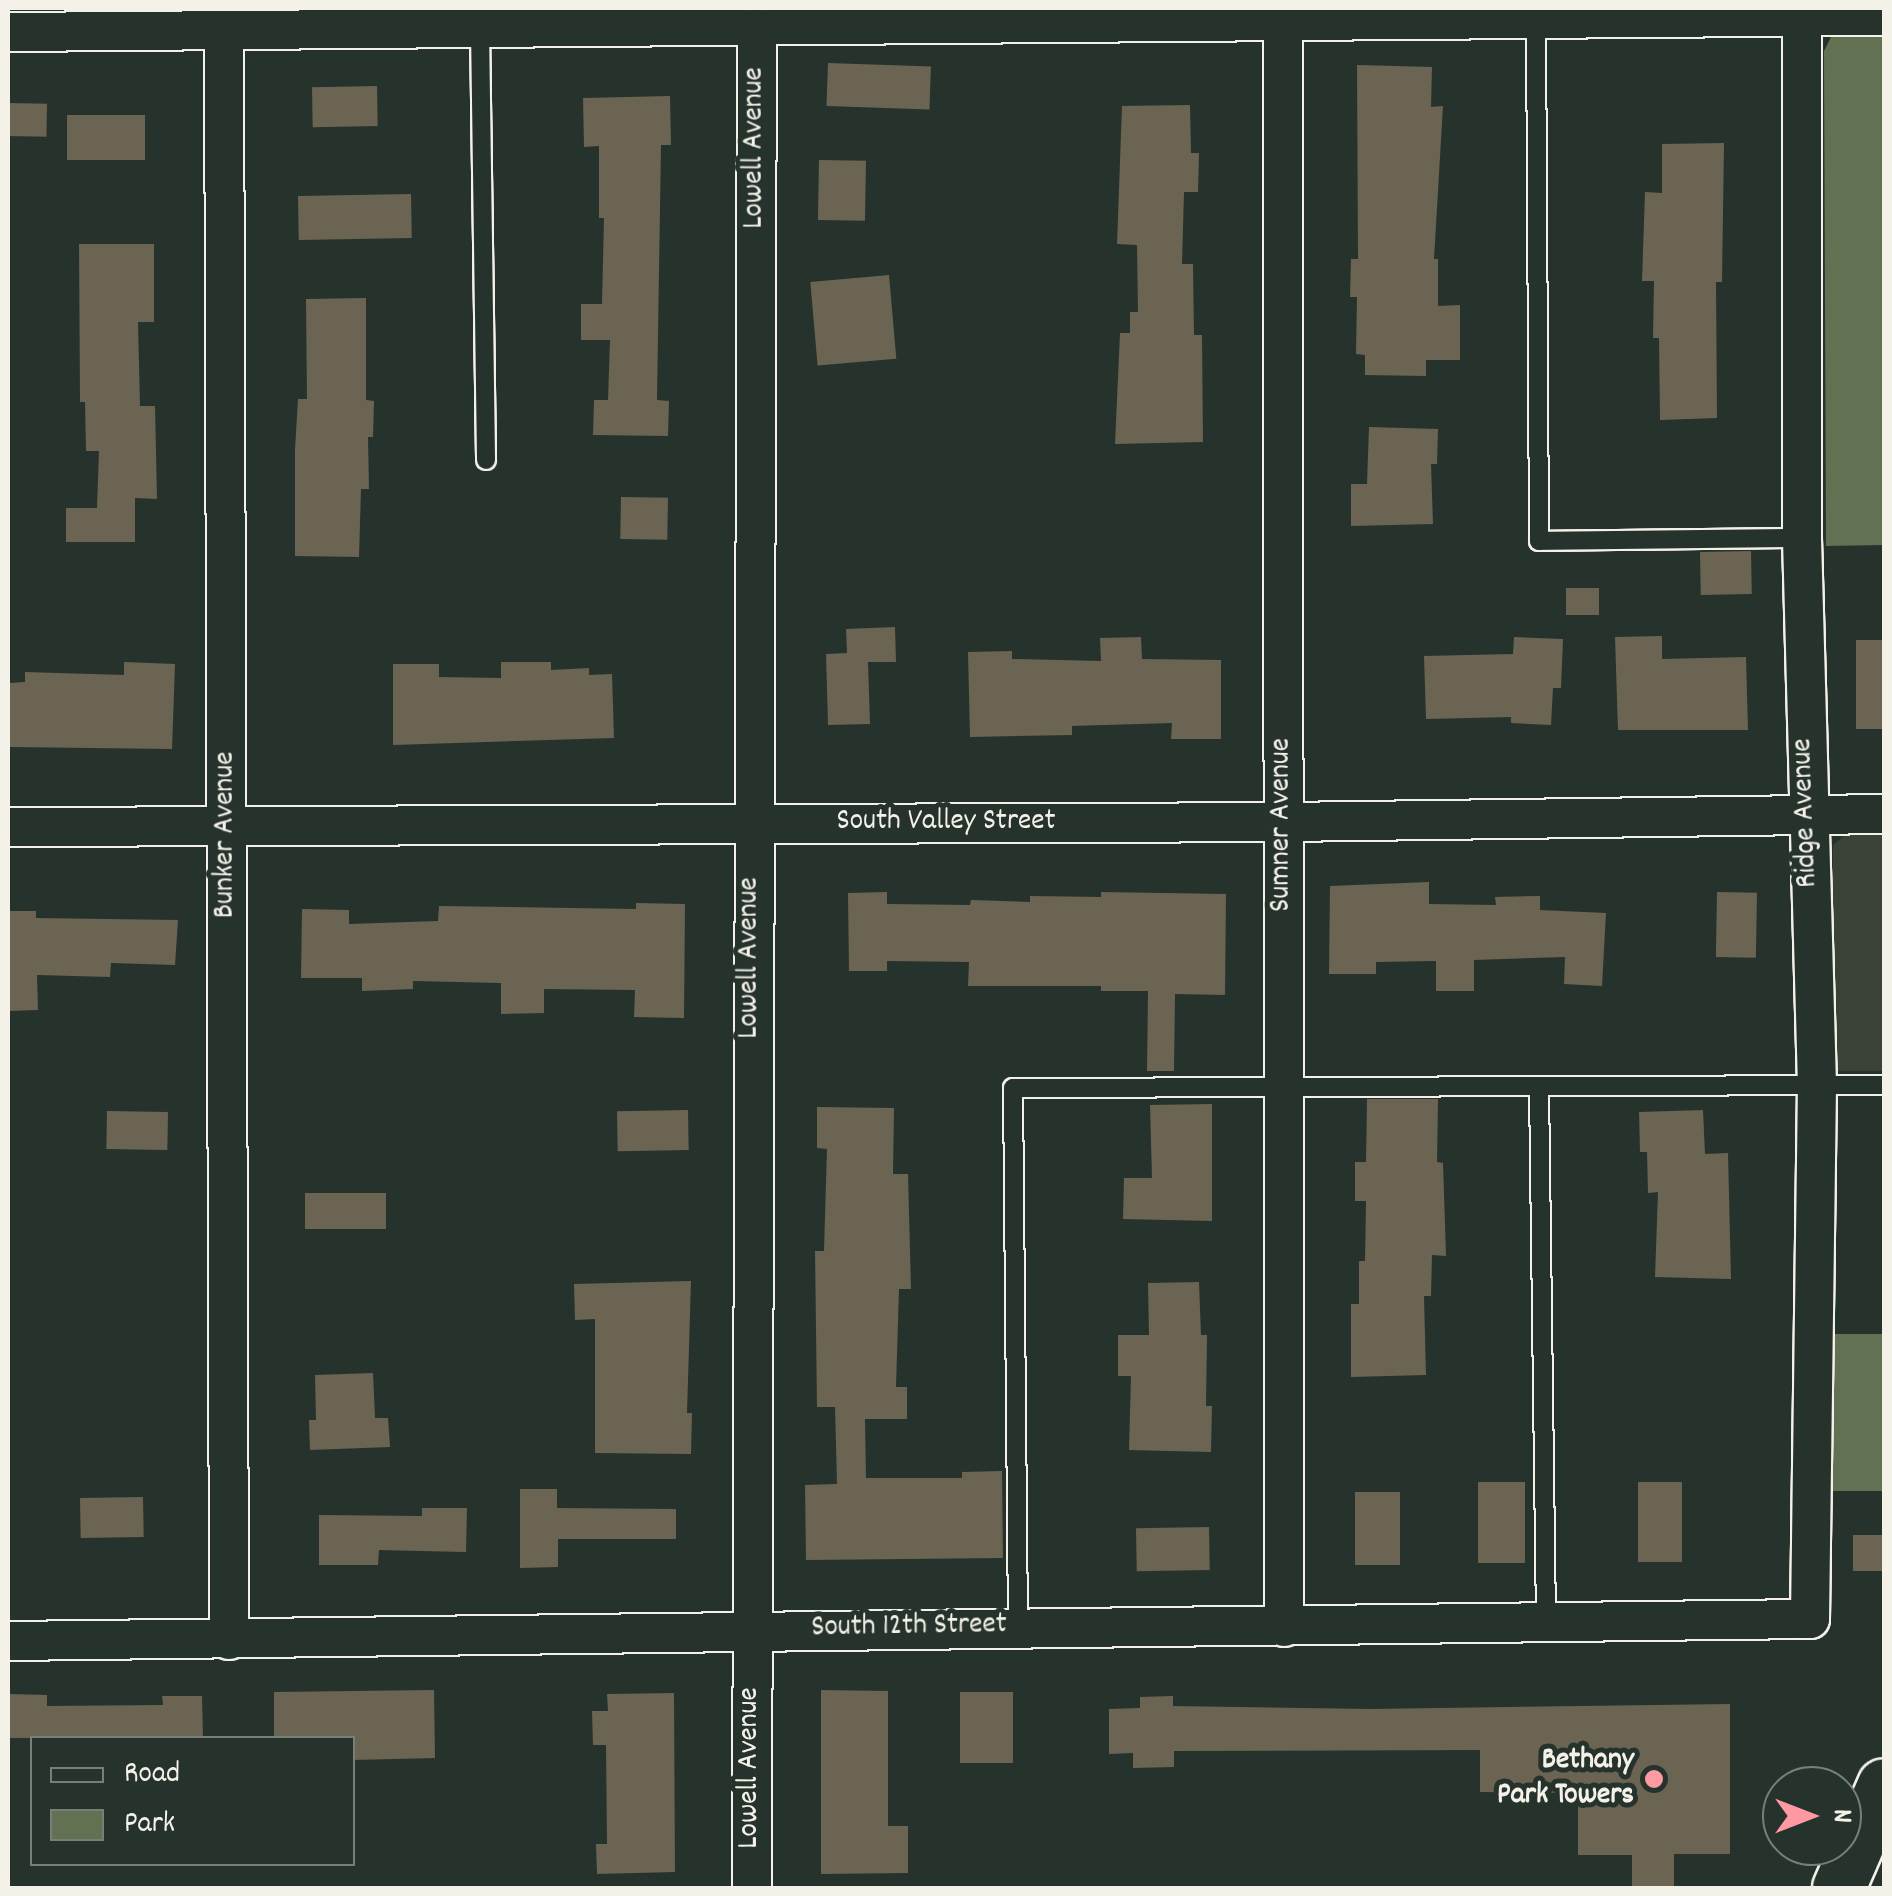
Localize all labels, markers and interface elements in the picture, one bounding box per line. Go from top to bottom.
street label: Lowell Avenue [738,67,774,229]
street label: Sumner Avenue [1265,738,1301,912]
street label: Ridge Avenue [1786,738,1828,888]
street label: Bunker Avenue [209,752,245,918]
street label: South Valley Street [836,805,1056,841]
street label: Lowell Avenue [733,877,769,1039]
street label: South 12th Street [811,1608,1007,1648]
street label: Lowell Avenue [733,1687,769,1849]
legend [30,1736,355,1866]
place label: Bethany Park Towers [1497,1744,1634,1814]
text: Road [124,1754,180,1797]
north arrow [1762,1766,1862,1866]
marker: Bethany Park Towers [1643,1768,1665,1790]
text: Park [124,1804,175,1847]
text: N [1820,1809,1860,1823]

